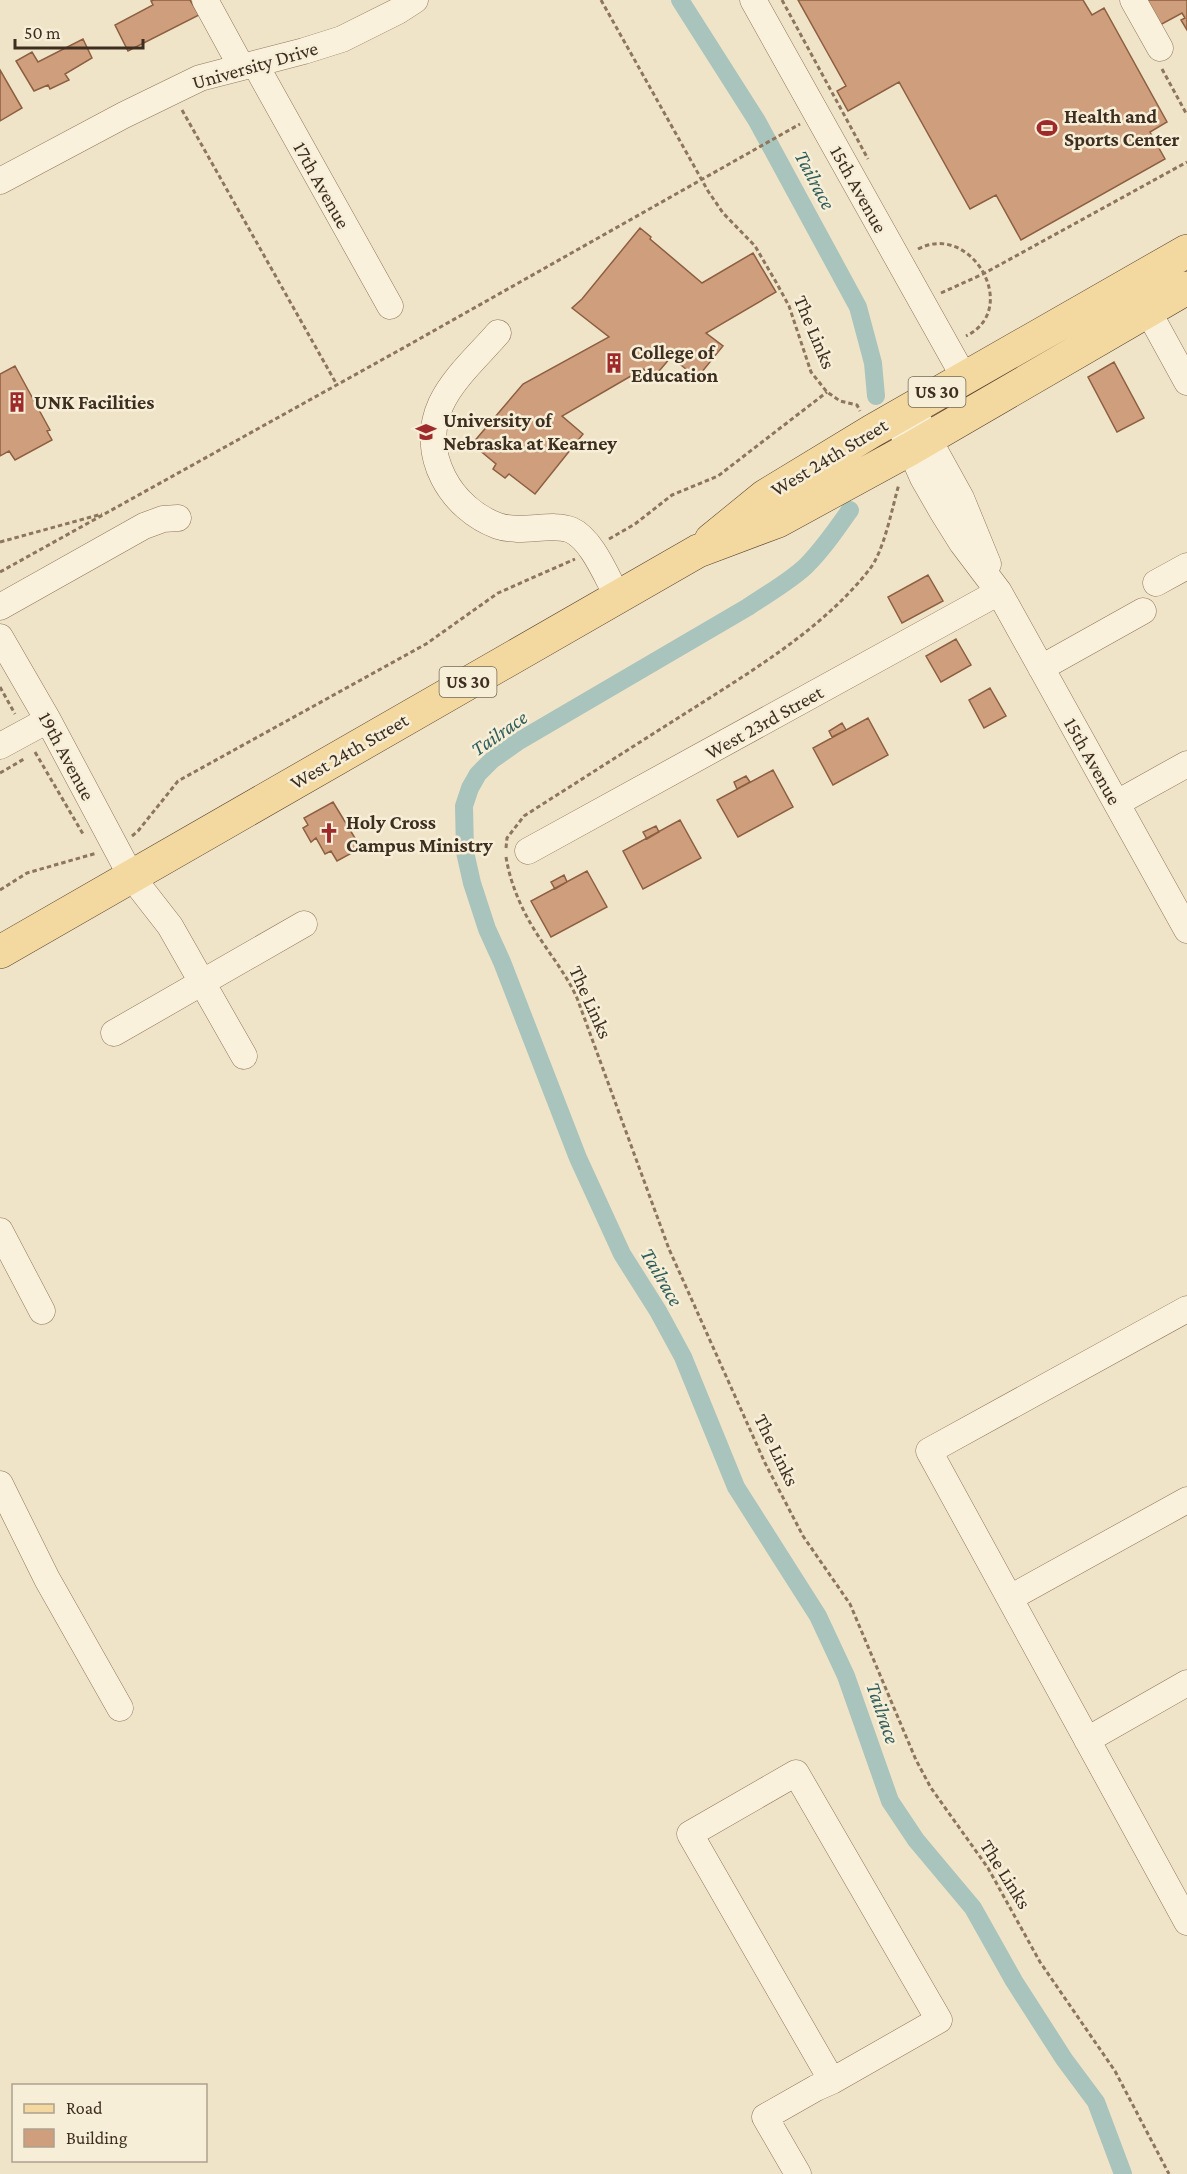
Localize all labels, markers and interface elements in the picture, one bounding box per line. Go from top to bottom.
scale bar [15,12,142,50]
text: 50 m [24,23,61,43]
street label: University Drive [190,36,321,94]
place label: Health and Sports Center [1064,105,1180,150]
sports icon: Health and Sports Center [1035,116,1059,140]
street label: 17th Avenue [289,138,355,232]
street label: 15th Avenue [826,142,892,236]
water label: Tailrace [790,146,840,214]
street label: The Links [790,292,840,372]
place label: College of Education [631,341,719,386]
building icon: College of Education [602,351,626,375]
road number: US 30 [908,377,966,407]
building icon: UNK Facilities [5,390,29,414]
place label: UNK Facilities [34,391,154,413]
place label: University of Nebraska at Kearney [443,409,617,454]
street label: West 24th Street [767,413,892,500]
school or university icon: University of Nebraska at Kearney [414,420,438,444]
road number: US 30 [440,667,496,697]
street label: West 23rd Street [701,680,827,763]
water label: Tailrace [466,705,532,761]
street label: 19th Avenue [35,708,100,804]
street label: West 24th Street [286,708,412,794]
street label: 15th Avenue [1060,714,1126,808]
place label: Holy Cross Campus Ministry [346,811,493,856]
church icon: Holy Cross Campus Ministry [317,821,341,845]
street label: The Links [565,962,617,1042]
water label: Tailrace [636,1244,688,1310]
street label: The Links [750,1410,804,1490]
water label: Tailrace [861,1679,905,1747]
street label: The Links [976,1835,1036,1913]
legend [12,2084,207,2162]
text: Road [66,2098,103,2118]
text: Building [66,2128,128,2148]

